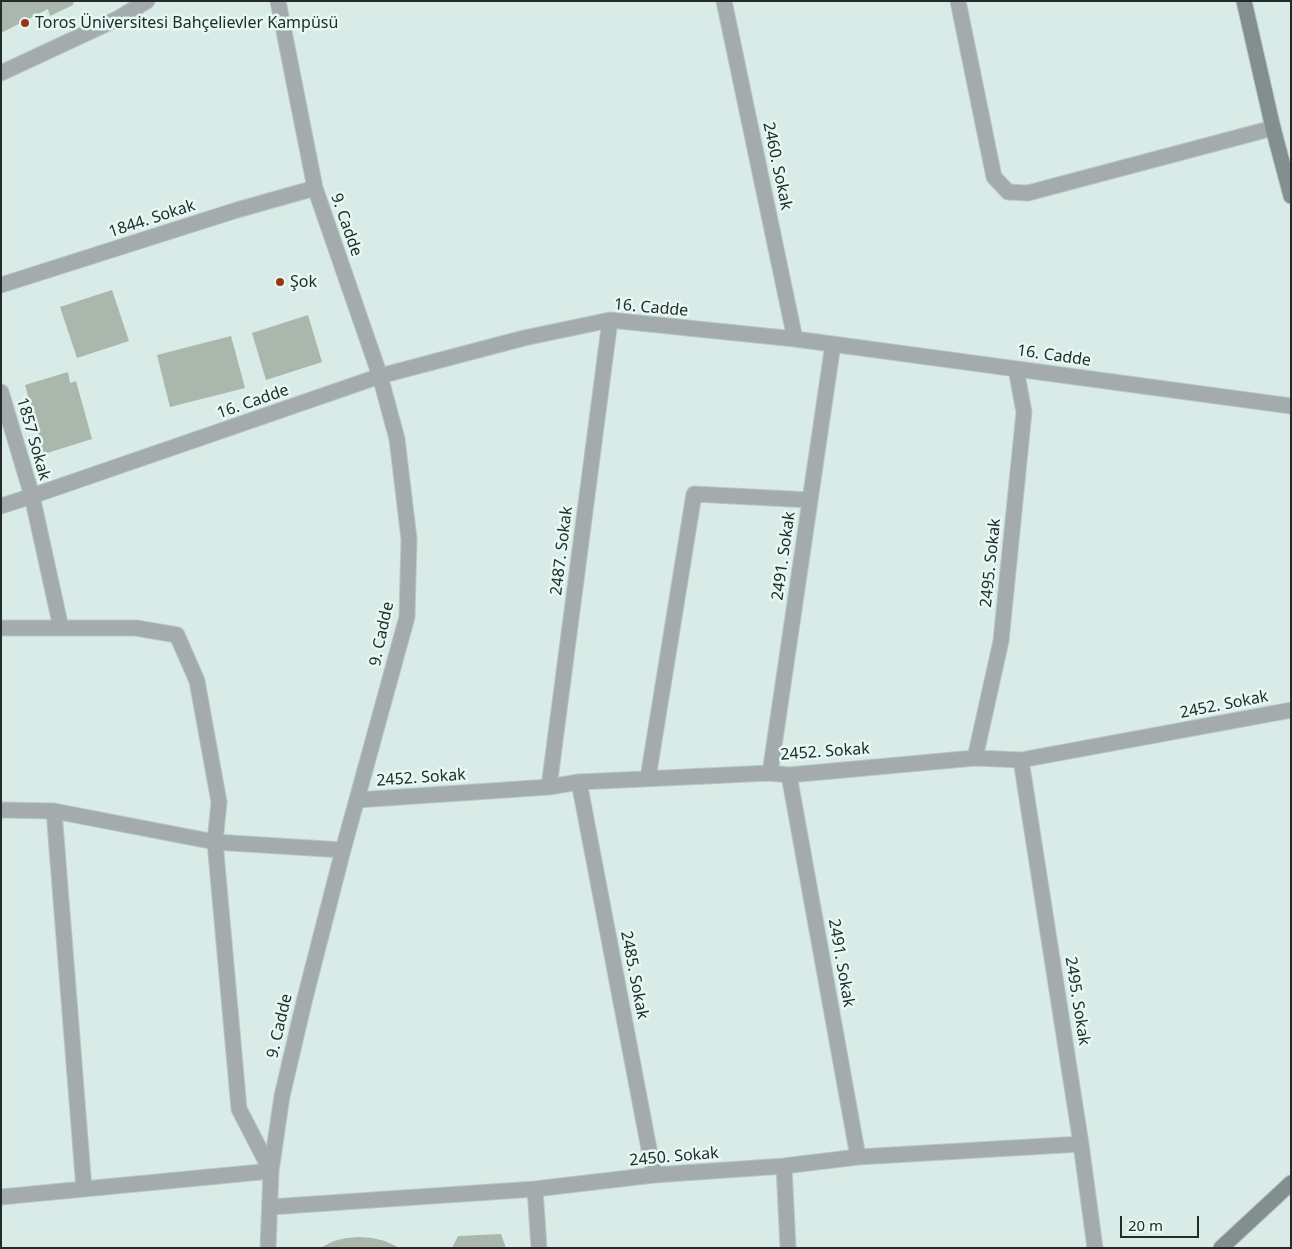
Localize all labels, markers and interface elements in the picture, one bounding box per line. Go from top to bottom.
place label: Toros Üniversitesi Bahçelievler Kampüsü [35,13,338,33]
marker: Toros Üniversitesi Bahçelievler Kampüsü [19,17,31,29]
street label: 2460. Sokak [758,120,796,212]
street label: 9. Cadde [326,191,366,259]
street label: 1844. Sokak [106,196,198,242]
place label: Şok [290,272,317,292]
marker: Şok [274,276,286,288]
street label: 16. Cadde [613,295,689,321]
street label: 16. Cadde [1016,341,1092,371]
street label: 16. Cadde [215,381,291,423]
street label: 1857 Sokak [12,395,54,483]
street label: 2487. Sokak [547,505,577,597]
street label: 2491. Sokak [768,510,800,602]
street label: 2495. Sokak [977,517,1005,609]
street label: 9. Cadde [366,600,398,668]
street label: 2452. Sokak [1178,687,1270,723]
street label: 2452. Sokak [780,739,870,765]
street label: 2452. Sokak [376,765,466,791]
street label: 2491. Sokak [824,917,858,1009]
street label: 2485. Sokak [616,929,652,1021]
street label: 2495. Sokak [1061,955,1093,1047]
street label: 9. Cadde [263,992,297,1060]
street label: 2450. Sokak [629,1144,719,1170]
scale bar [1122,1206,1201,1238]
text: 20 m [1128,1215,1163,1235]

